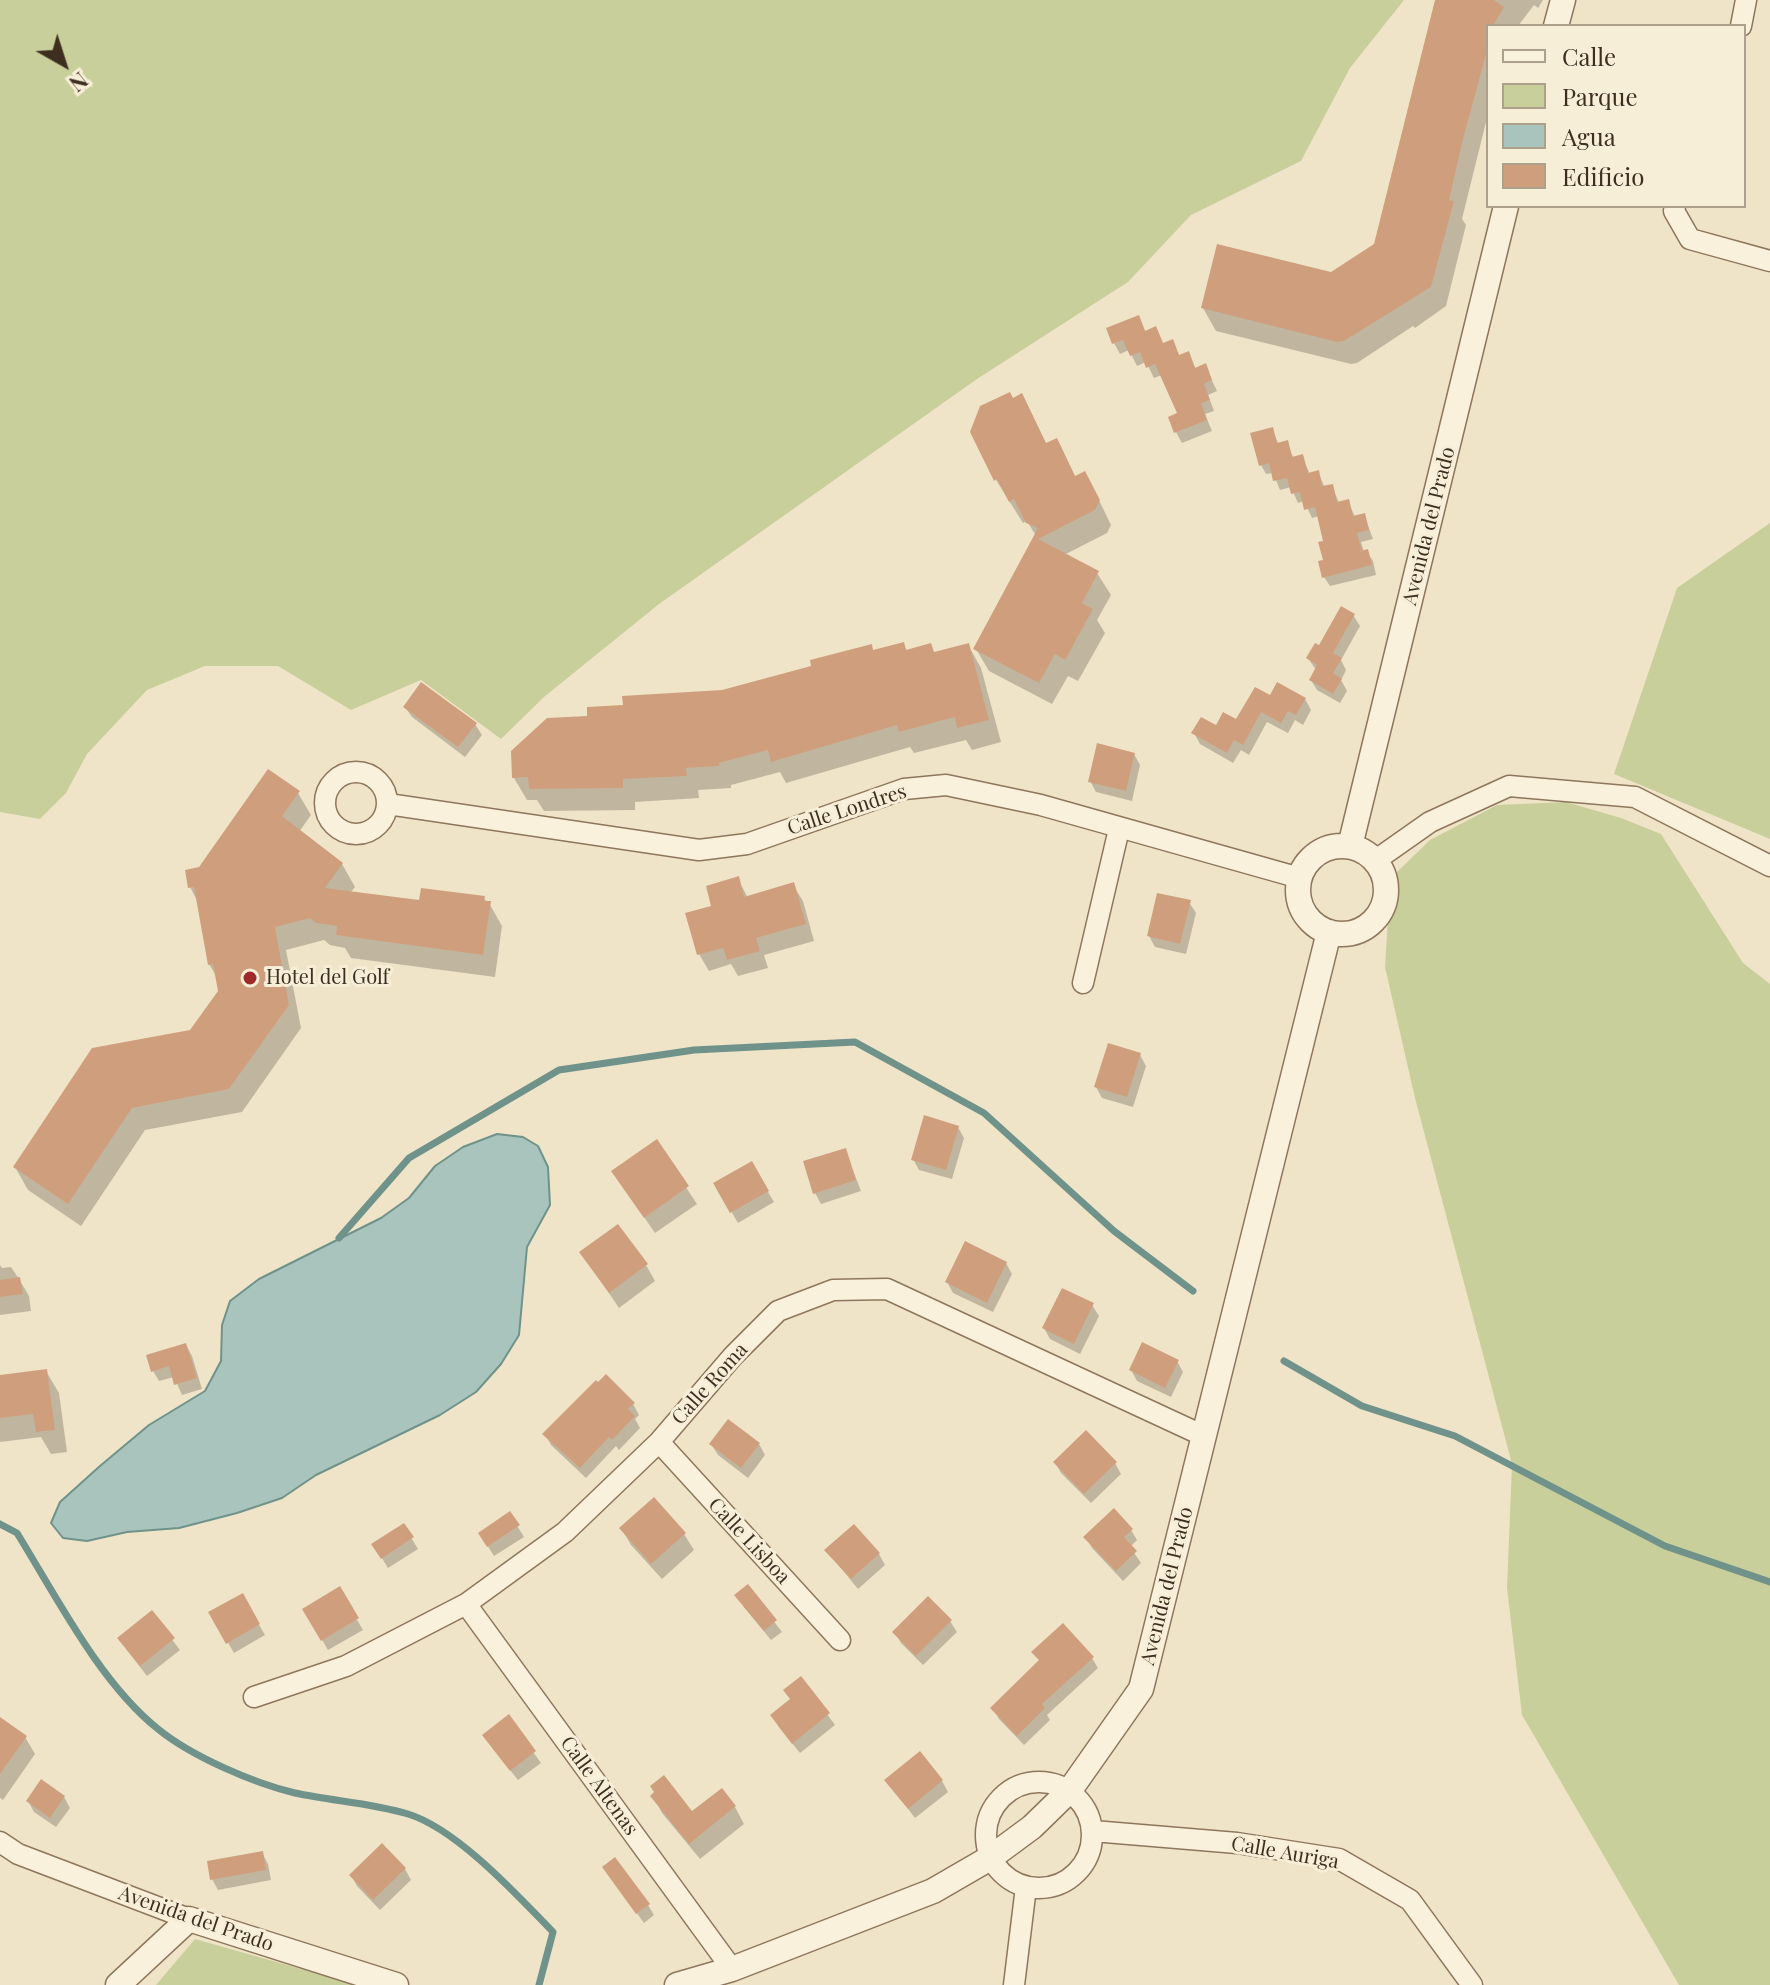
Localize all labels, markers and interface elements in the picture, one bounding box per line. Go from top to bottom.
north arrow [24,24,104,104]
legend [1486,24,1746,208]
text: Calle [1562,40,1616,72]
text: N [63,66,95,99]
text: Parque [1562,80,1638,112]
text: Agua [1562,120,1616,152]
text: Edificio [1562,160,1644,192]
street label: Avenida del Prado [1398,444,1460,608]
street label: Calle Londres [784,779,910,841]
place label: Hotel del Golf [266,966,389,990]
marker: Hotel del Golf [241,969,259,987]
street label: Calle Roma [667,1338,753,1430]
street label: Calle Lisboa [703,1493,795,1589]
street label: Avenida del Prado [1136,1504,1198,1668]
street label: Calle Altenas [555,1732,643,1840]
street label: Calle Auriga [1229,1832,1341,1874]
street label: Avenida del Prado [115,1881,277,1957]

